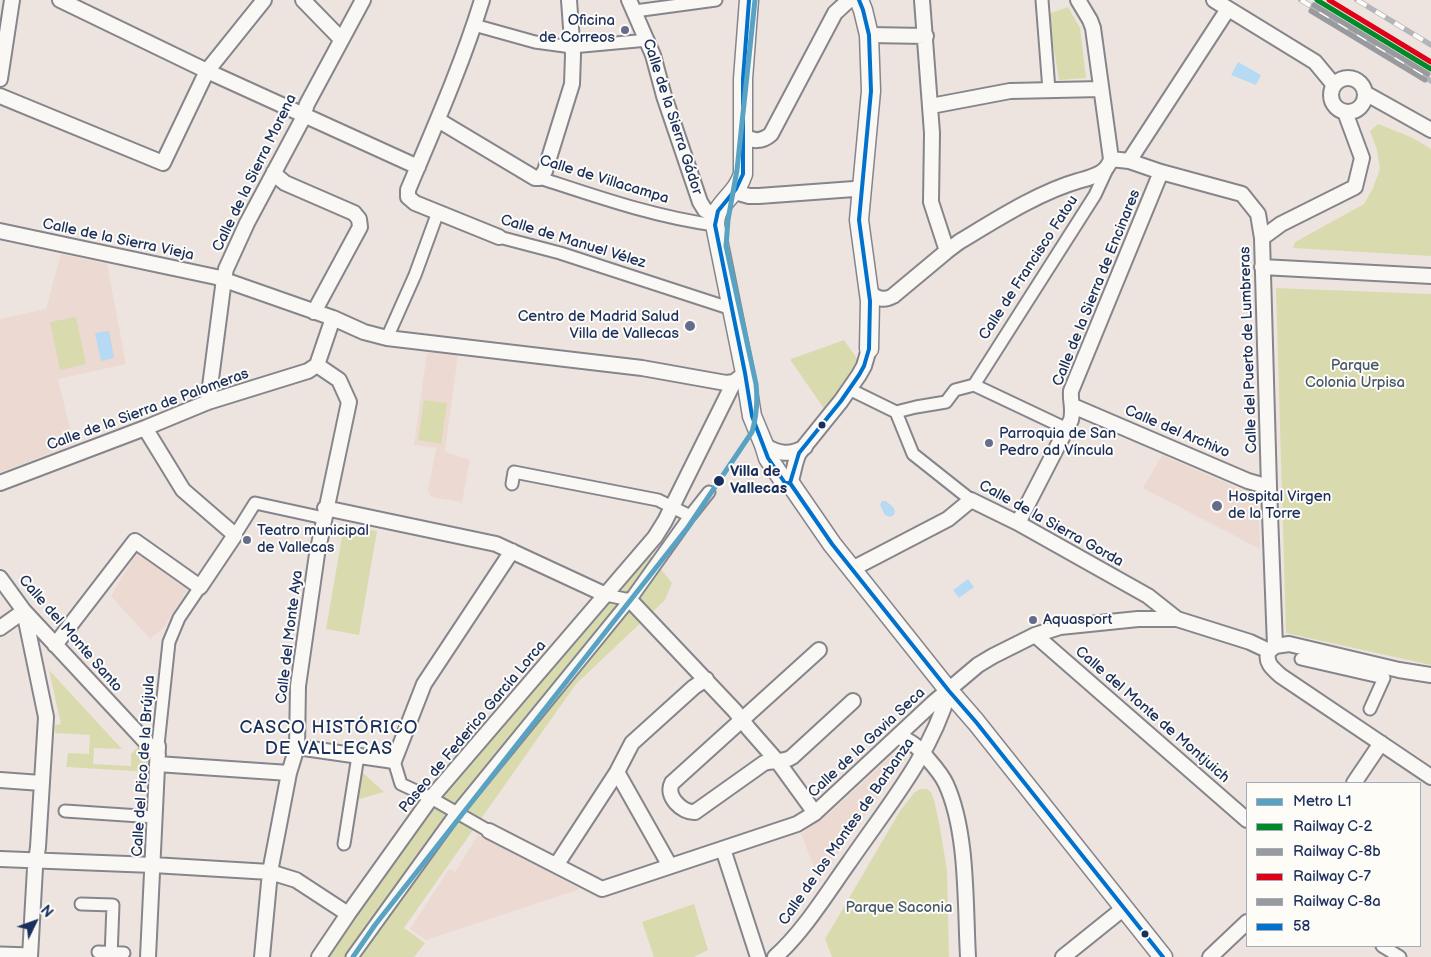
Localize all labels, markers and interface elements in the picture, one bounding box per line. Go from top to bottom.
place label: Oficina de Correos [539,12,615,47]
marker: Oficina de Correos [619,24,631,36]
street label: Calle de la Sierra Gádor [638,37,706,197]
street label: Calle de la Sierra Morena [209,91,301,255]
street label: Calle de Villacampa [537,152,671,208]
street label: Calle de la Sierra de Encinares [1049,187,1145,389]
street label: Calle de Francisco Fatou [976,192,1082,344]
street label: Calle de Manuel Vélez [498,211,648,273]
street label: Calle de la Sierra Vieja [41,215,195,265]
street label: Calle del Puerto de Lumbreras [1236,246,1262,454]
place label: Centro de Madrid Salud Villa de Vallecas [518,308,679,343]
marker: Centro de Madrid Salud Villa de Vallecas [683,319,697,333]
park label: Parque Colonia Urpisa [1305,357,1405,392]
street label: Calle de la Sierra de Palomeras [45,365,251,455]
street label: Calle del Archivo [1122,402,1232,462]
unlabelled marker [817,420,827,430]
place label: Parroquia de San Pedro ad Víncula [999,425,1116,460]
marker: Parroquia de San Pedro ad Víncula [983,437,995,449]
place label: Villa de Vallecas [730,463,787,498]
marker: Villa de Vallecas [712,474,726,488]
street label: Calle de la Sierra Gorda [976,477,1126,571]
place label: Hospital Virgen de la Torre [1228,488,1331,523]
marker: Hospital Virgen de la Torre [1210,499,1224,513]
place label: Teatro municipal de Vallecas [257,522,369,557]
marker: Teatro municipal de Vallecas [241,534,253,546]
street label: Calle del Monte Aya [273,569,307,705]
street label: Calle del Monte Santo [14,572,126,696]
place label: Aquasport [1043,611,1112,629]
marker: Aquasport [1027,614,1039,626]
street label: Paseo de Federico García Lorca [396,637,550,817]
street label: Calle del Monte de Montjuich [1071,643,1233,787]
street label: Calle del Pico de la Brújula [129,675,159,857]
street label: Calle de la Gavia Seca [805,684,929,802]
district label: CASCO HISTÓRICO DE VALLECAS [238,717,420,760]
street label: Calle de los Montes de Barbanza [775,735,919,929]
legend [1246,782,1421,947]
text: Metro L1 [1293,792,1352,811]
text: Railway C-2 [1293,817,1372,836]
text: Railway C-8b [1293,842,1381,861]
text: Railway C-7 [1293,867,1371,886]
text: Railway C-8a [1293,892,1381,911]
north arrow [10,897,60,947]
park label: Parque Saconia [845,899,953,917]
text: N [37,902,56,921]
text: 58 [1293,917,1310,936]
unlabelled marker [1140,929,1150,939]

